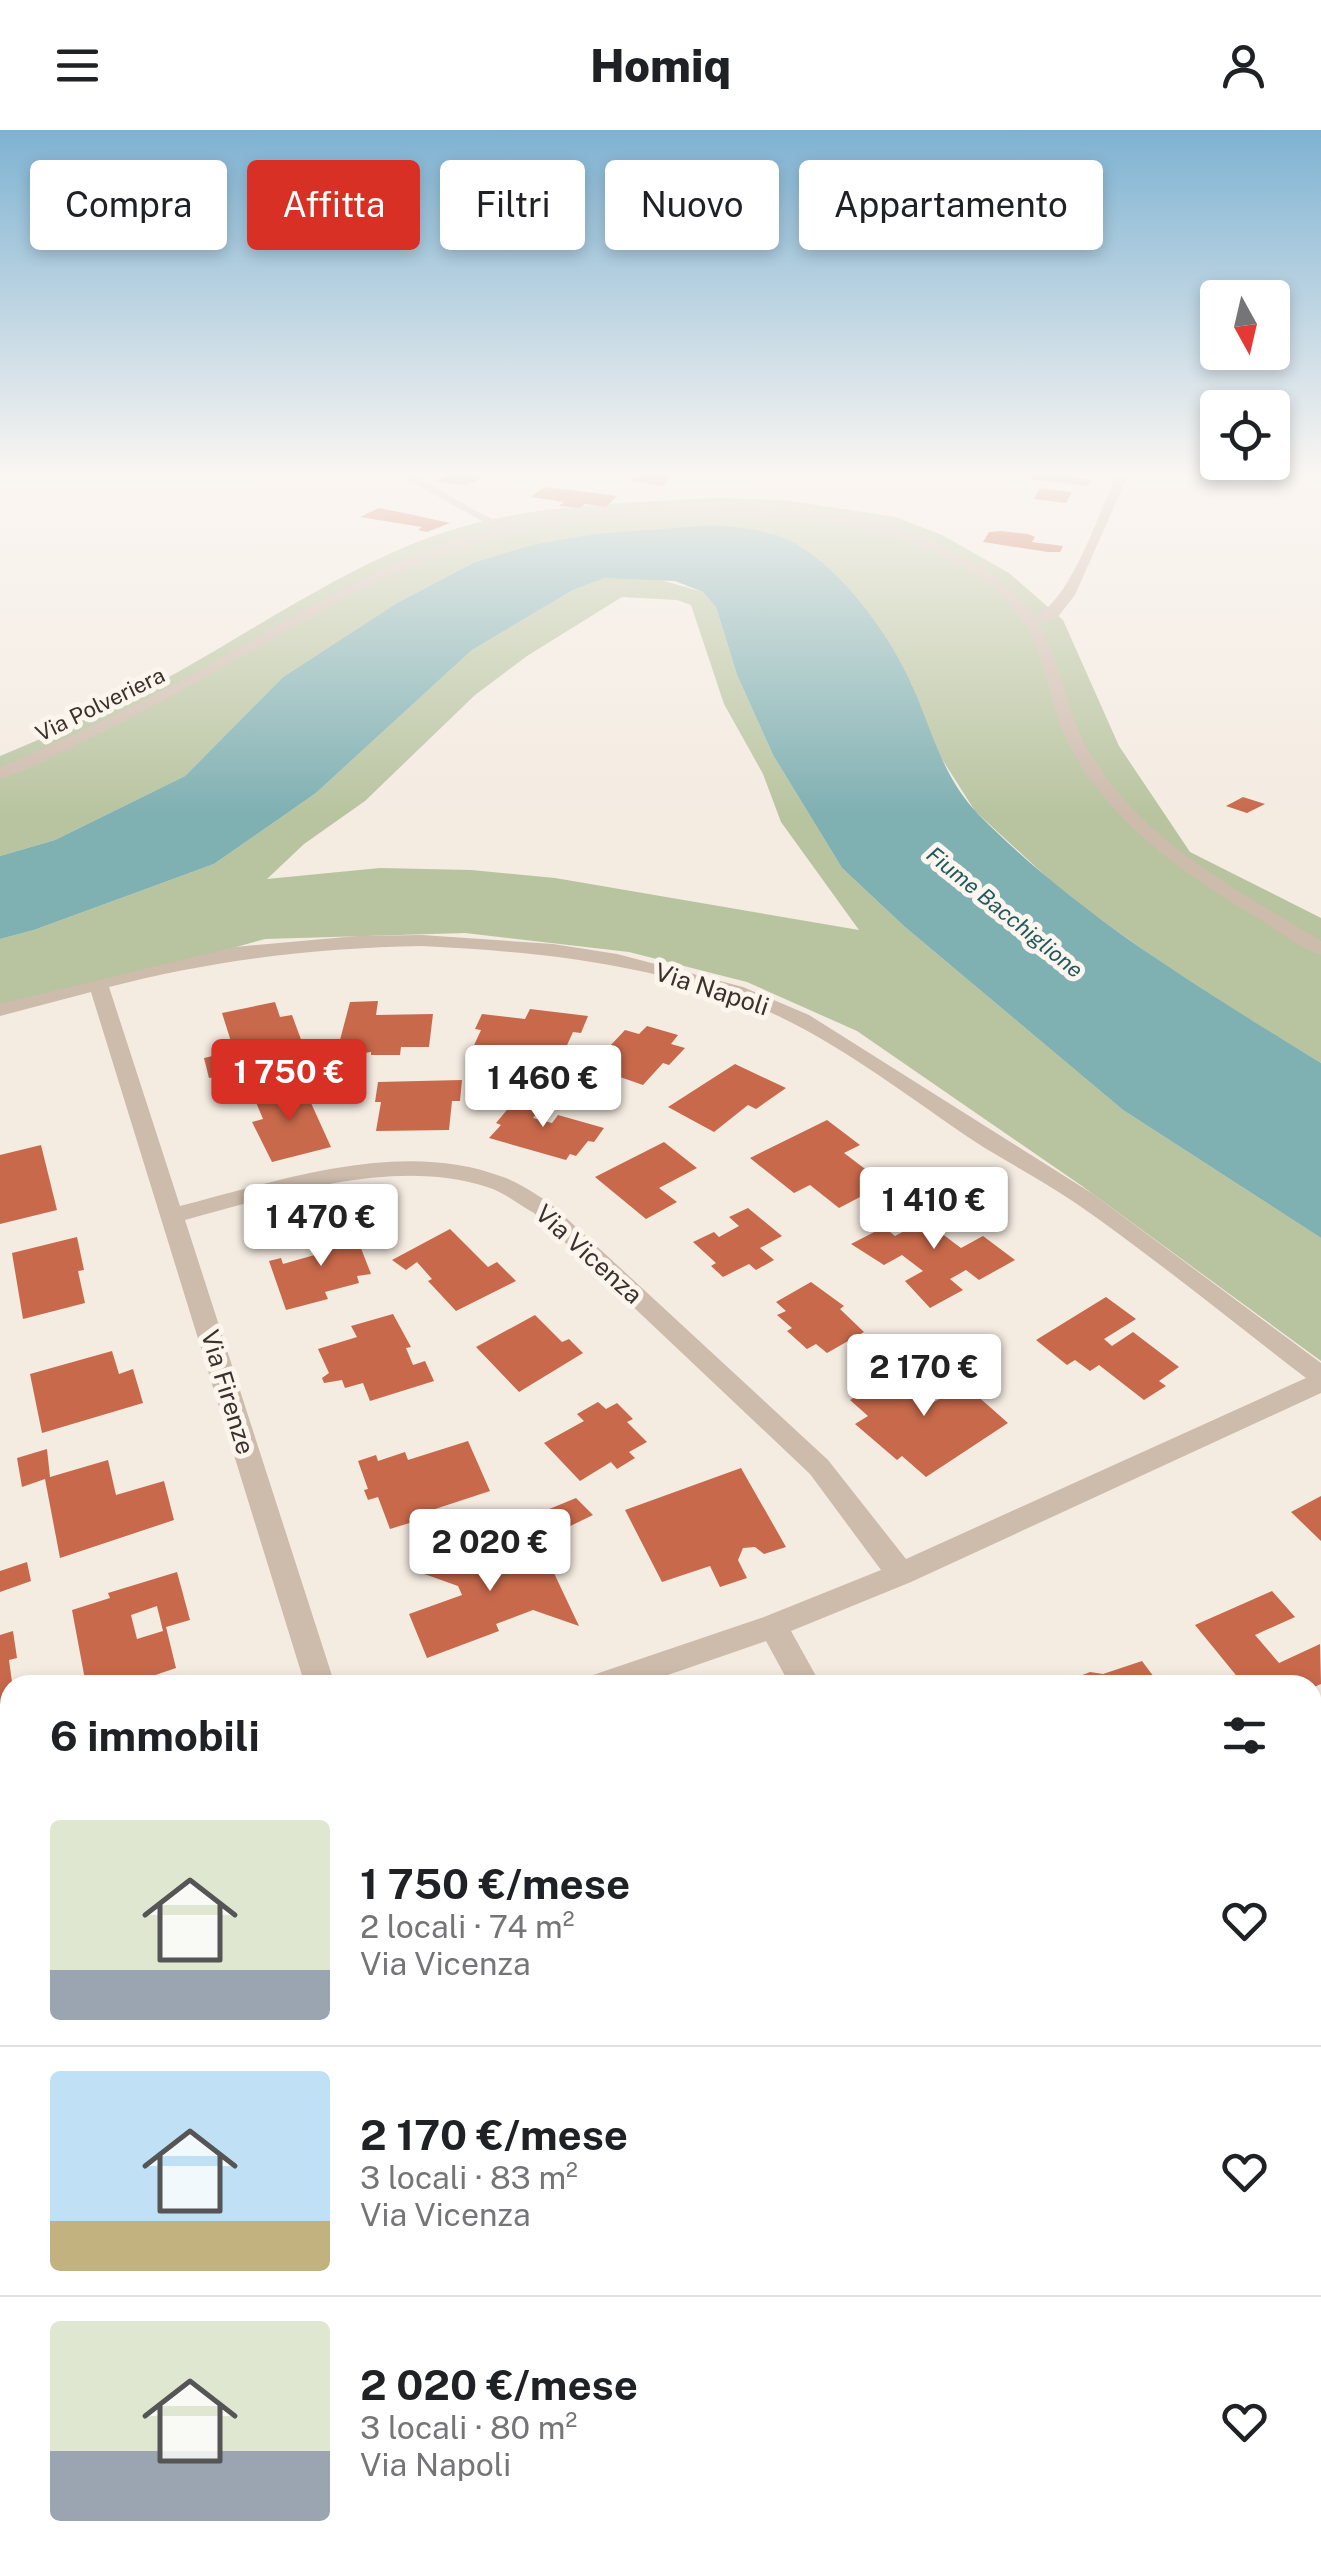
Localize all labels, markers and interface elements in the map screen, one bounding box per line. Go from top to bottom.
icon: menu [50,38,105,93]
icon: person [1216,38,1271,93]
text: Homiq [590,39,731,92]
chip: Compra [30,160,227,250]
chip: Affitta [247,160,420,250]
chip: Filtri [440,160,585,250]
chip: Nuovo [605,160,779,250]
chip: Appartamento [799,160,1103,250]
north arrow [1200,280,1290,370]
map controls [1200,280,1290,480]
button: locate [1200,390,1290,480]
street label: Via Polveriera [31,662,169,746]
water label: Fiume Bacchiglione [922,841,1088,983]
street label: Via Napoli [651,956,773,1022]
pin: 1 750 € [197,1039,381,1124]
pin: 1 460 € [451,1045,635,1130]
text: 1 750 € [233,1053,345,1090]
text: 1 460 € [487,1059,599,1096]
pin: 1 410 € [842,1167,1026,1252]
text: 1 410 € [882,1181,986,1218]
pin: 1 470 € [229,1184,413,1269]
text: 1 470 € [266,1198,376,1235]
street label: Via Vicenza [529,1198,649,1310]
street label: Via Firenze [195,1326,261,1458]
pin: 2 170 € [832,1334,1016,1419]
text: 2 170 € [869,1348,979,1385]
pin: 2 020 € [398,1509,582,1594]
text: 2 020 € [431,1523,549,1560]
icon: filters [1217,1708,1272,1763]
text: 6 immobili [50,1711,260,1760]
text: 1 750 €/mese [360,1859,630,1908]
icon: home [130,1860,250,1980]
icon: heart [1217,1893,1272,1948]
text: 2 locali · 74 m² [360,1908,575,1945]
text: Via Vicenza [360,1945,531,1982]
text: 2 170 €/mese [360,2110,628,2159]
icon: home [130,2111,250,2231]
icon: heart [1217,2144,1272,2199]
text: 3 locali · 83 m² [360,2159,578,2196]
text: Via Vicenza [360,2196,531,2233]
text: 2 020 €/mese [360,2360,638,2409]
icon: home [130,2361,250,2481]
icon: heart [1217,2394,1272,2449]
text: 3 locali · 80 m² [360,2409,577,2446]
text: Via Napoli [360,2446,511,2483]

